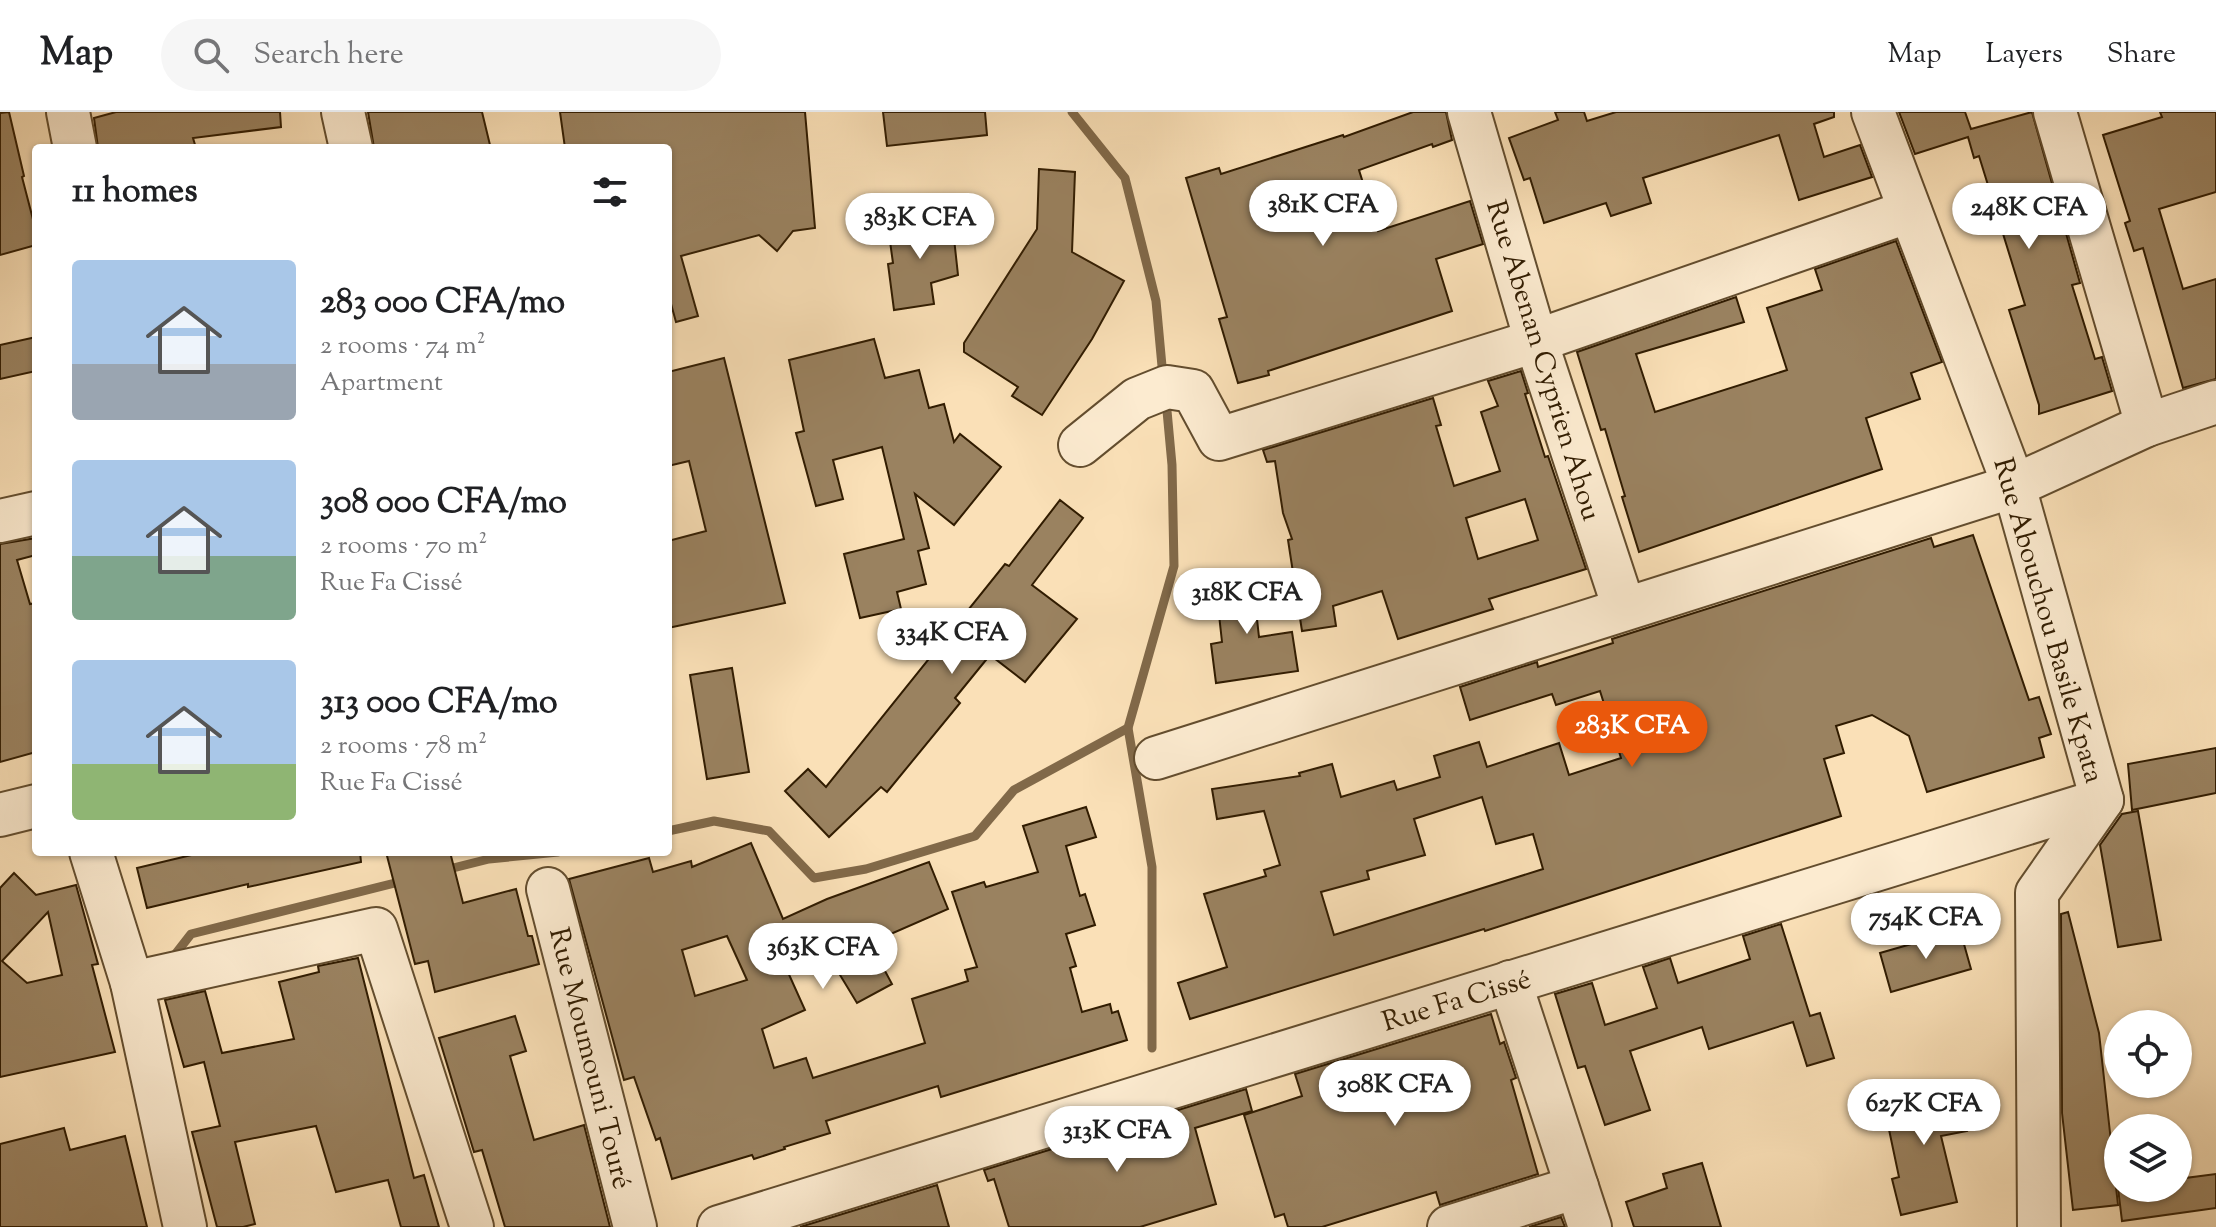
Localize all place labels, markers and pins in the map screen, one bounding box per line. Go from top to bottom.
pin: 381K CFA [1240,180,1406,248]
pin: 248K CFA [1946,183,2112,251]
pin: 383K CFA [837,193,1003,261]
pin: 318K CFA [1164,568,1330,636]
pin: 334K CFA [869,608,1035,676]
pin: 283K CFA [1549,701,1715,769]
pin: 754K CFA [1843,893,2009,961]
pin: 363K CFA [740,923,906,991]
pin: 308K CFA [1312,1060,1478,1128]
pin: 627K CFA [1841,1079,2007,1147]
pin: 313K CFA [1034,1106,1200,1174]

